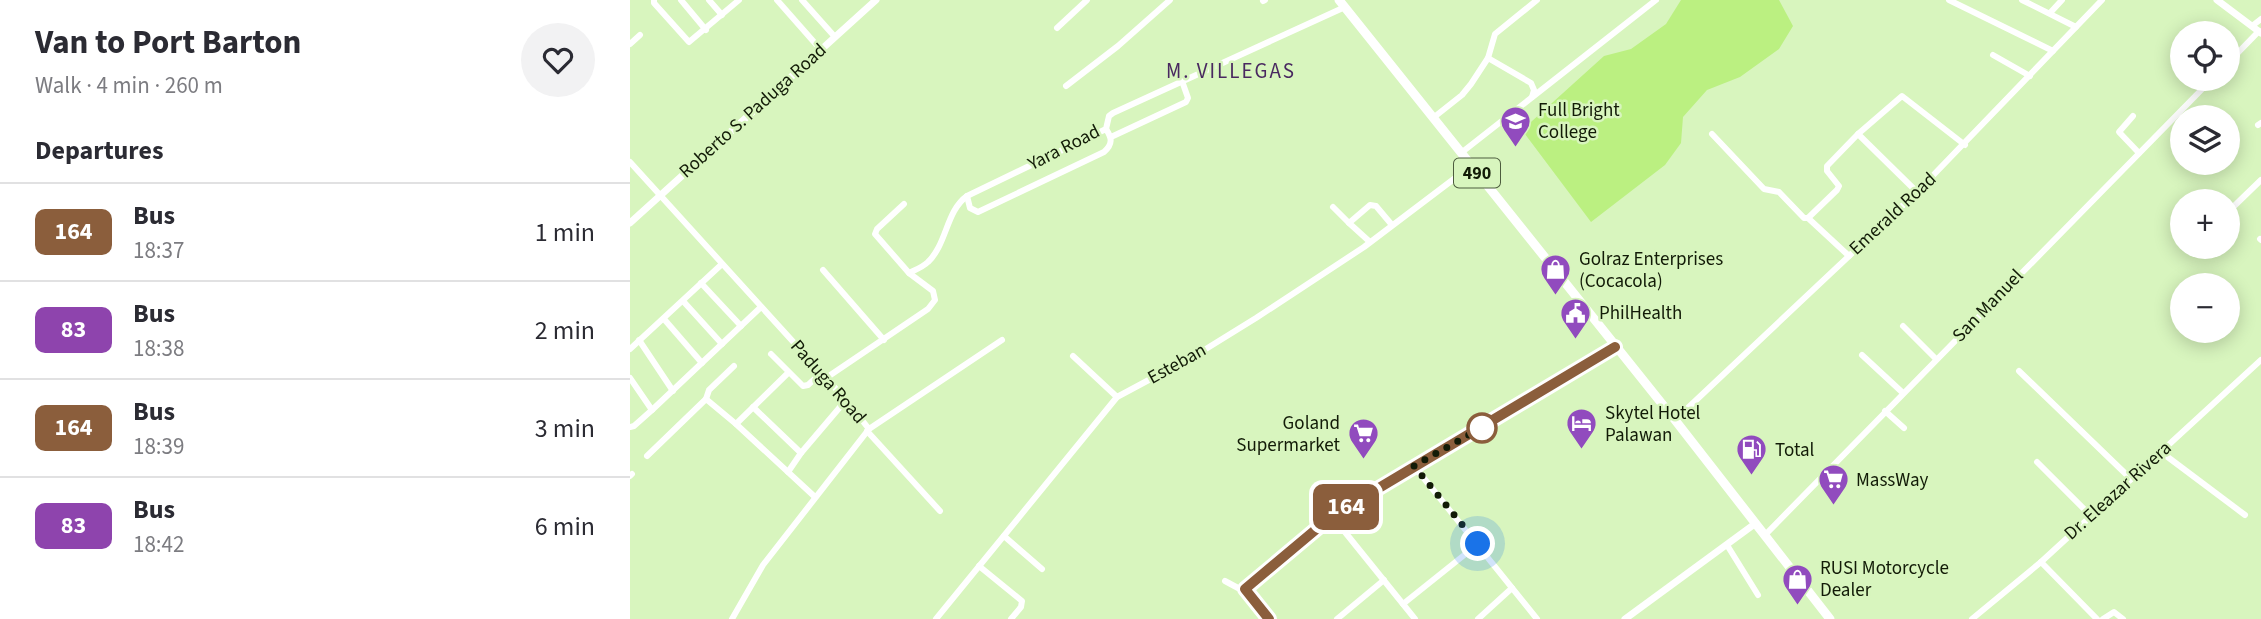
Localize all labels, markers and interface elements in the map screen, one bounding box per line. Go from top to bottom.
text: Van to Port Barton [35,19,301,66]
map controls [2170,21,2240,343]
button: locate [2170,21,2240,91]
button: heart [521,23,595,97]
street label: Roberto S. Paduga Road [673,37,833,185]
district label: M. VILLEGAS [1166,56,1296,86]
text: Walk · 4 min · 260 m [35,69,223,102]
place label: Full Bright College [1538,97,1620,146]
school or university icon: Full Bright College [1498,104,1532,148]
button: layers [2170,105,2240,175]
street label: Yara Road [1022,118,1105,178]
text: Departures [35,132,163,169]
road number: 490 [1454,158,1500,188]
street label: Emerald Road [1843,166,1943,262]
button: + [2170,189,2240,259]
text: Bus [133,197,175,234]
text: 164 [54,214,93,249]
text: 1 min [535,214,595,251]
text: 18:37 [133,234,184,267]
place label: Golraz Enterprises (Cocacola) [1579,246,1723,295]
shop icon: Golraz Enterprises (Cocacola) [1539,253,1573,297]
street label: San Manuel [1946,263,2030,349]
button: − [2170,273,2240,343]
text: Bus [133,295,175,332]
public building icon: PhilHealth [1559,296,1593,340]
place label: PhilHealth [1599,300,1682,327]
text: 83 [61,312,86,347]
text: 2 min [535,312,595,349]
text: 18:38 [133,332,184,365]
street label: Paduga Road [784,334,872,430]
street label: Esteban [1143,337,1211,391]
text: Bus [133,393,175,430]
place label: Skytel Hotel Palawan [1605,400,1701,449]
hotel icon: Skytel Hotel Palawan [1565,407,1599,451]
text: 164 [54,410,93,445]
text: 3 min [535,410,595,447]
place label: Goland Supermarket [1236,410,1341,459]
unlabelled marker [1467,413,1497,443]
supermarket icon: Goland Supermarket [1346,417,1380,461]
text: 18:39 [133,430,184,463]
fuel station icon: Total [1735,433,1769,477]
street label: Dr. Eleazar Rivera [2058,435,2178,547]
place label: Total [1775,437,1814,464]
supermarket icon: MassWay [1816,463,1850,507]
place label: MassWay [1856,467,1929,494]
line badge: 164 [1306,484,1386,530]
text: 164 [1327,489,1365,524]
text: Bus [133,491,175,528]
text: 83 [61,508,86,543]
text: 6 min [535,508,595,545]
your location [1460,526,1495,561]
text: 18:42 [133,528,184,561]
place label: RUSI Motorcycle Dealer [1820,555,1949,604]
shop icon: RUSI Motorcycle Dealer [1780,562,1814,606]

